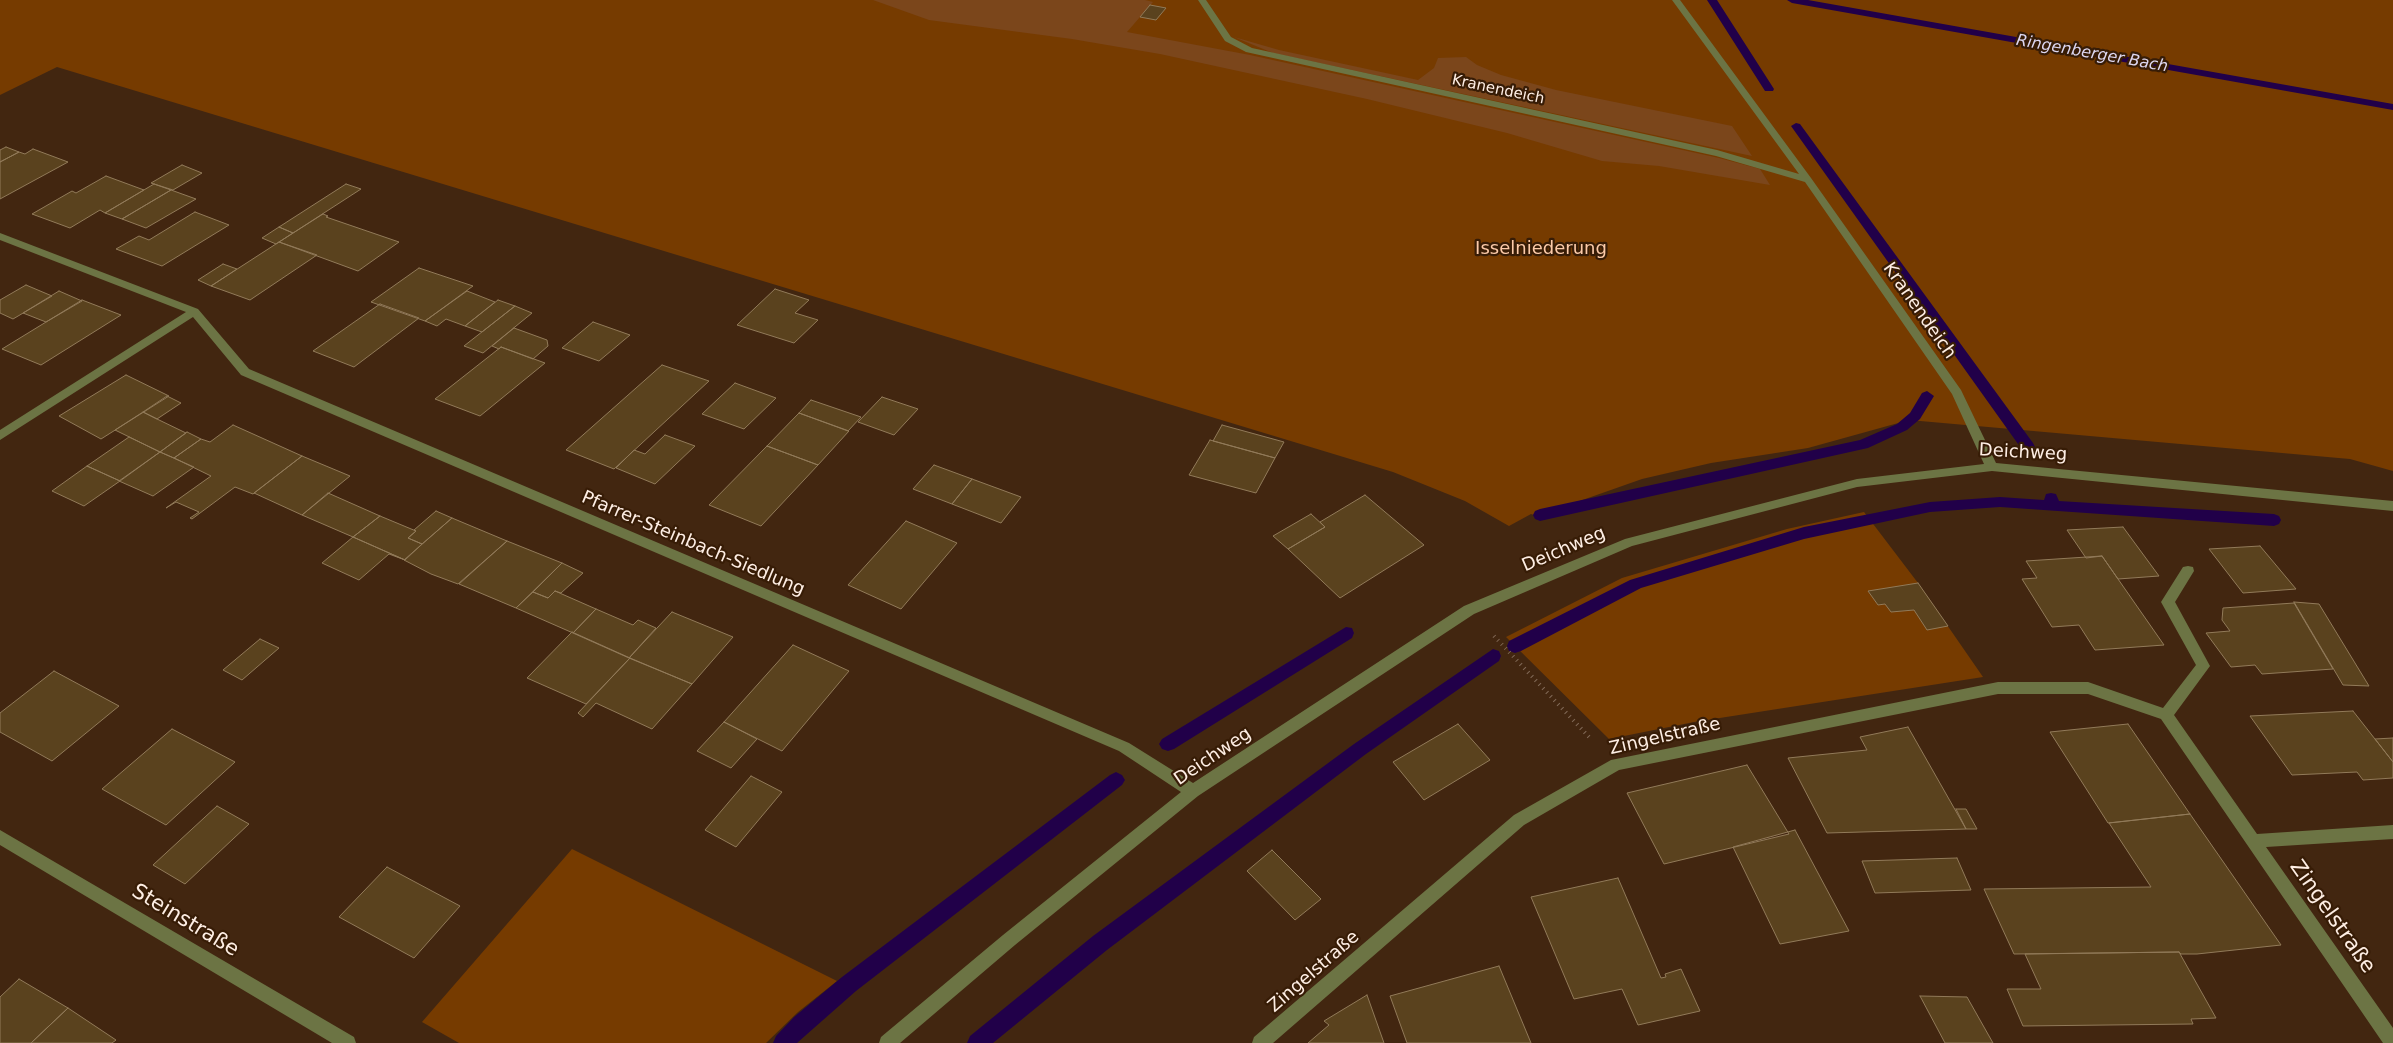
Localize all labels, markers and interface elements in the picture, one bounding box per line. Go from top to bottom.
water label: Ringenberger Bach [2015,31,2169,77]
street label: Kranendeich [1450,71,1546,109]
park label: Isselniederung [1475,238,1607,260]
street label: Kranendeich [1878,259,1960,363]
street label: Deichweg [1978,440,2068,466]
street label: Pfarrer-Steinbach-Siedlung [578,487,808,601]
street label: Deichweg [1519,523,1609,577]
street label: Zingelstraße [1607,714,1723,760]
street label: Deichweg [1170,723,1256,791]
street label: Zingelstraße [2284,856,2380,978]
street label: Steinstraße [127,879,243,963]
street label: Zingelstraße [1264,927,1364,1017]

